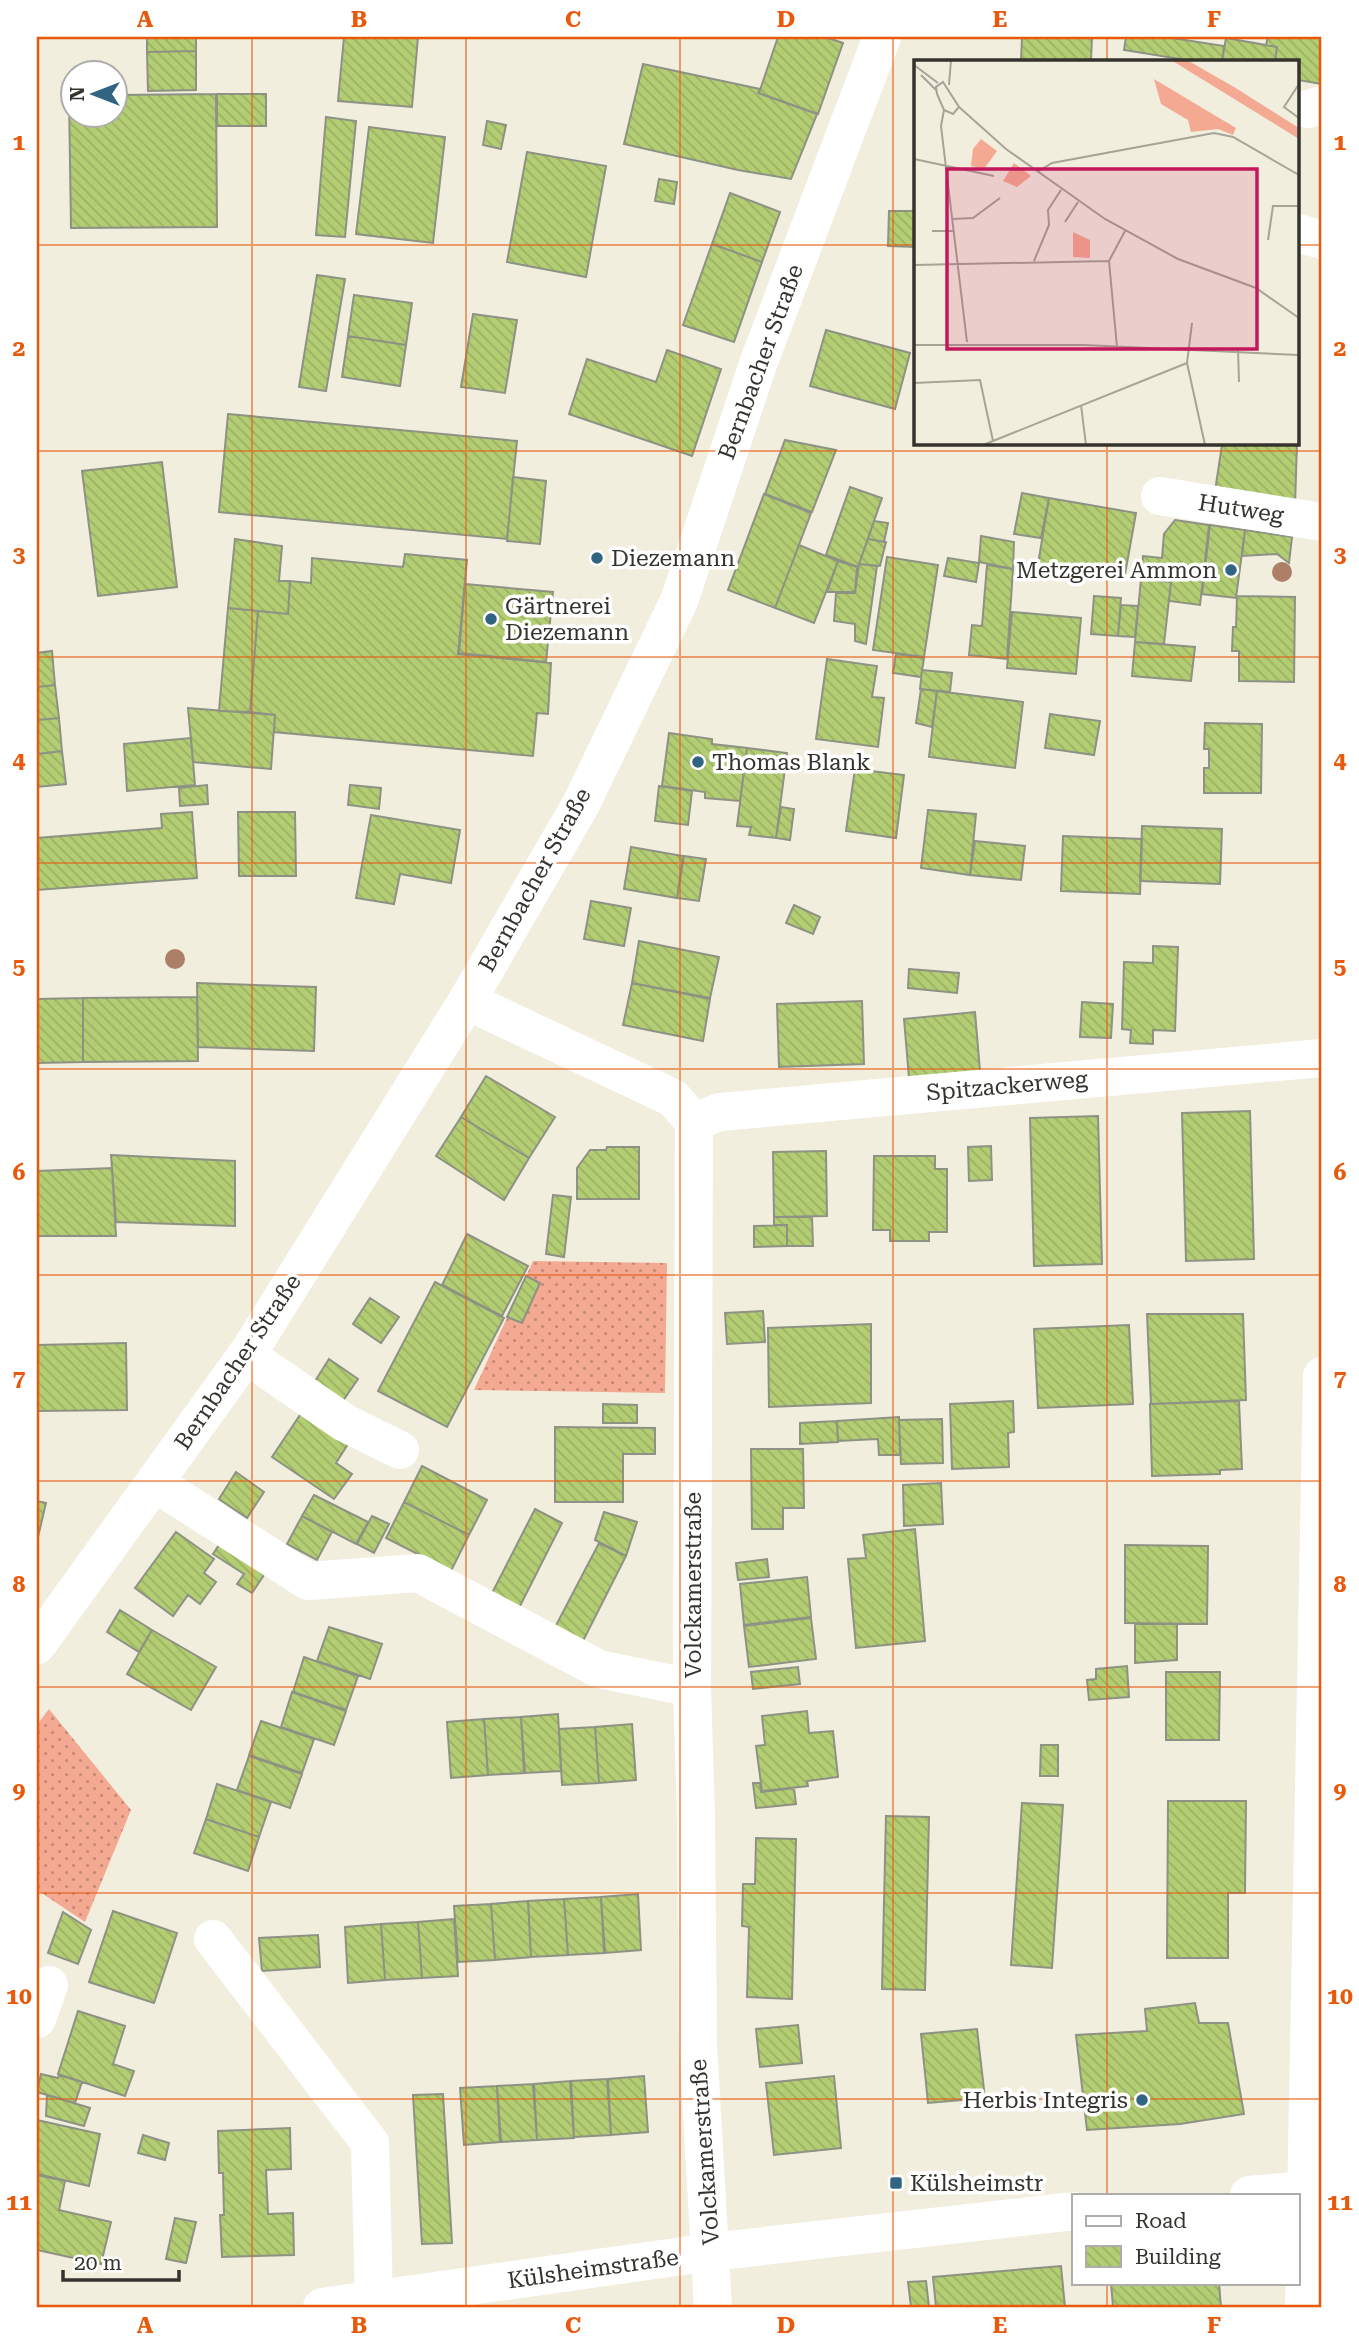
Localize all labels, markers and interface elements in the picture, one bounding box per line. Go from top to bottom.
text: A [137,6,154,33]
text: B [351,6,367,33]
text: C [565,6,581,33]
text: D [777,6,795,33]
text: E [993,6,1007,33]
text: F [1207,6,1221,33]
north arrow [60,60,130,130]
inset map [914,60,1300,444]
text: N [66,86,89,101]
text: 1 [13,129,26,156]
text: 1 [1334,129,1347,156]
street label: Bernbacher Straße [713,261,809,463]
text: 2 [13,335,25,362]
text: 2 [1334,335,1346,362]
street label: Hutweg [1196,489,1286,529]
text: 3 [13,541,26,568]
text: 3 [1334,541,1347,568]
place label: Diezemann [611,545,735,572]
marker: Diezemann [589,550,605,566]
place label: Metzgerei Ammon [1016,557,1217,584]
marker: Metzgerei Ammon [1223,562,1239,578]
place label: Gärtnerei Diezemann [505,593,629,646]
marker: Gärtnerei Diezemann [483,611,499,627]
text: 4 [13,747,26,774]
text: 4 [1334,747,1347,774]
place label: Thomas Blank [712,749,871,776]
marker: Thomas Blank [690,754,706,770]
street label: Bernbacher Straße [473,783,597,977]
text: 5 [13,953,26,980]
text: 5 [1334,953,1347,980]
street label: Spitzackerweg [925,1065,1089,1107]
text: 6 [13,1159,26,1186]
text: 6 [1334,1159,1347,1186]
street label: Bernbacher Straße [169,1269,307,1455]
text: 7 [13,1365,26,1392]
text: 7 [1334,1365,1347,1392]
street label: Volckamerstraße [680,1492,707,1678]
text: 8 [13,1571,26,1598]
text: 8 [1334,1571,1347,1598]
text: 9 [13,1777,26,1804]
text: 9 [1334,1777,1347,1804]
text: 10 [6,1983,32,2010]
text: 10 [1327,1983,1353,2010]
street label: Volckamerstraße [685,2058,725,2246]
place label: Herbis Integris [963,2087,1128,2114]
marker: Herbis Integris [1134,2092,1150,2108]
place label: Külsheimstr [910,2170,1043,2197]
marker: Külsheimstr [888,2175,904,2191]
text: 11 [6,2189,32,2216]
text: 11 [1327,2189,1353,2216]
legend [1072,2194,1300,2284]
text: Road [1135,2209,1187,2233]
scale bar [63,2239,178,2283]
street label: Külsheimstraße [506,2244,680,2294]
text: Building [1135,2245,1221,2269]
text: 20 m [74,2251,122,2275]
text: A [137,2312,154,2339]
text: B [351,2312,367,2339]
text: C [565,2312,581,2339]
text: D [777,2312,795,2339]
text: E [993,2312,1007,2339]
text: F [1207,2312,1221,2339]

